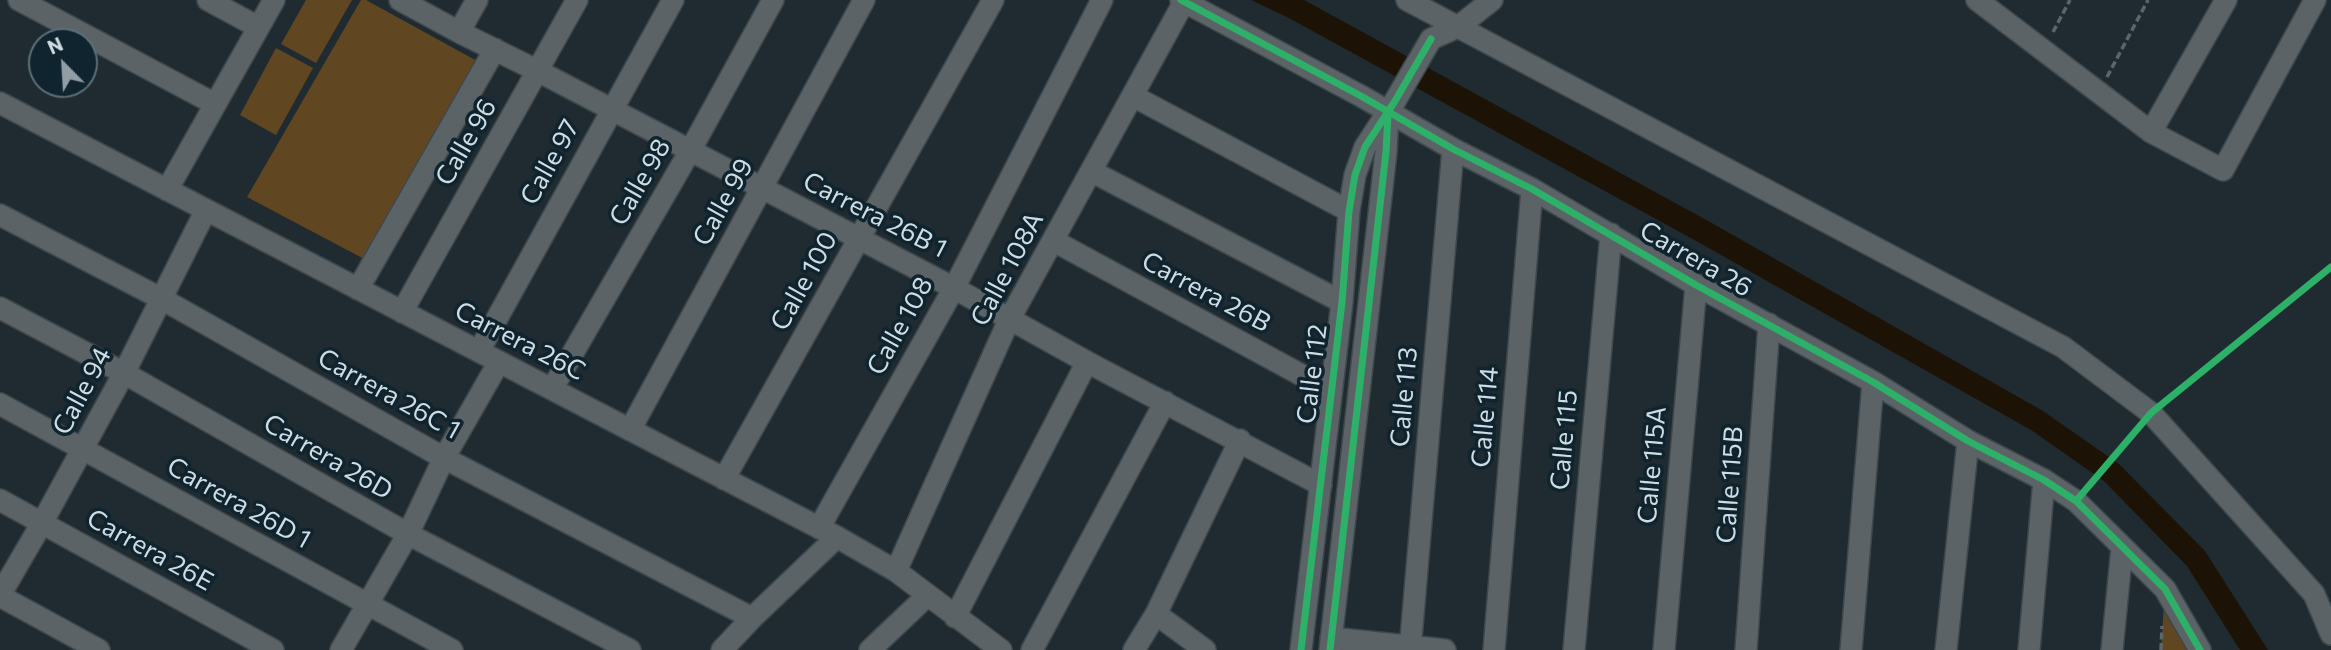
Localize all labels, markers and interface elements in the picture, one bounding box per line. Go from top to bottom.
north arrow [28,28,98,98]
text: N [44,32,66,59]
street label: Calle 96 [429,93,503,191]
street label: Calle 97 [514,114,586,210]
street label: Calle 98 [603,133,677,231]
street label: Calle 99 [686,153,760,251]
street label: Carrera 26B 1 [798,165,952,265]
street label: Calle 108A [964,207,1050,331]
street label: Carrera 26 [1634,214,1758,304]
street label: Calle 100 [764,226,844,336]
street label: Carrera 26B [1136,245,1276,339]
street label: Calle 108 [860,272,940,380]
street label: Carrera 26C [450,295,590,387]
street label: Calle 112 [1290,322,1334,426]
street label: Calle 94 [46,342,118,440]
street label: Carrera 26C 1 [312,342,466,446]
street label: Calle 113 [1384,346,1424,448]
street label: Calle 114 [1465,365,1505,469]
street label: Calle 115 [1544,389,1584,491]
street label: Calle 115A [1631,405,1673,525]
street label: Carrera 26D [258,408,398,506]
street label: Calle 115B [1710,425,1750,545]
street label: Carrera 26D 1 [162,451,316,555]
street label: Carrera 26E [81,502,219,598]

